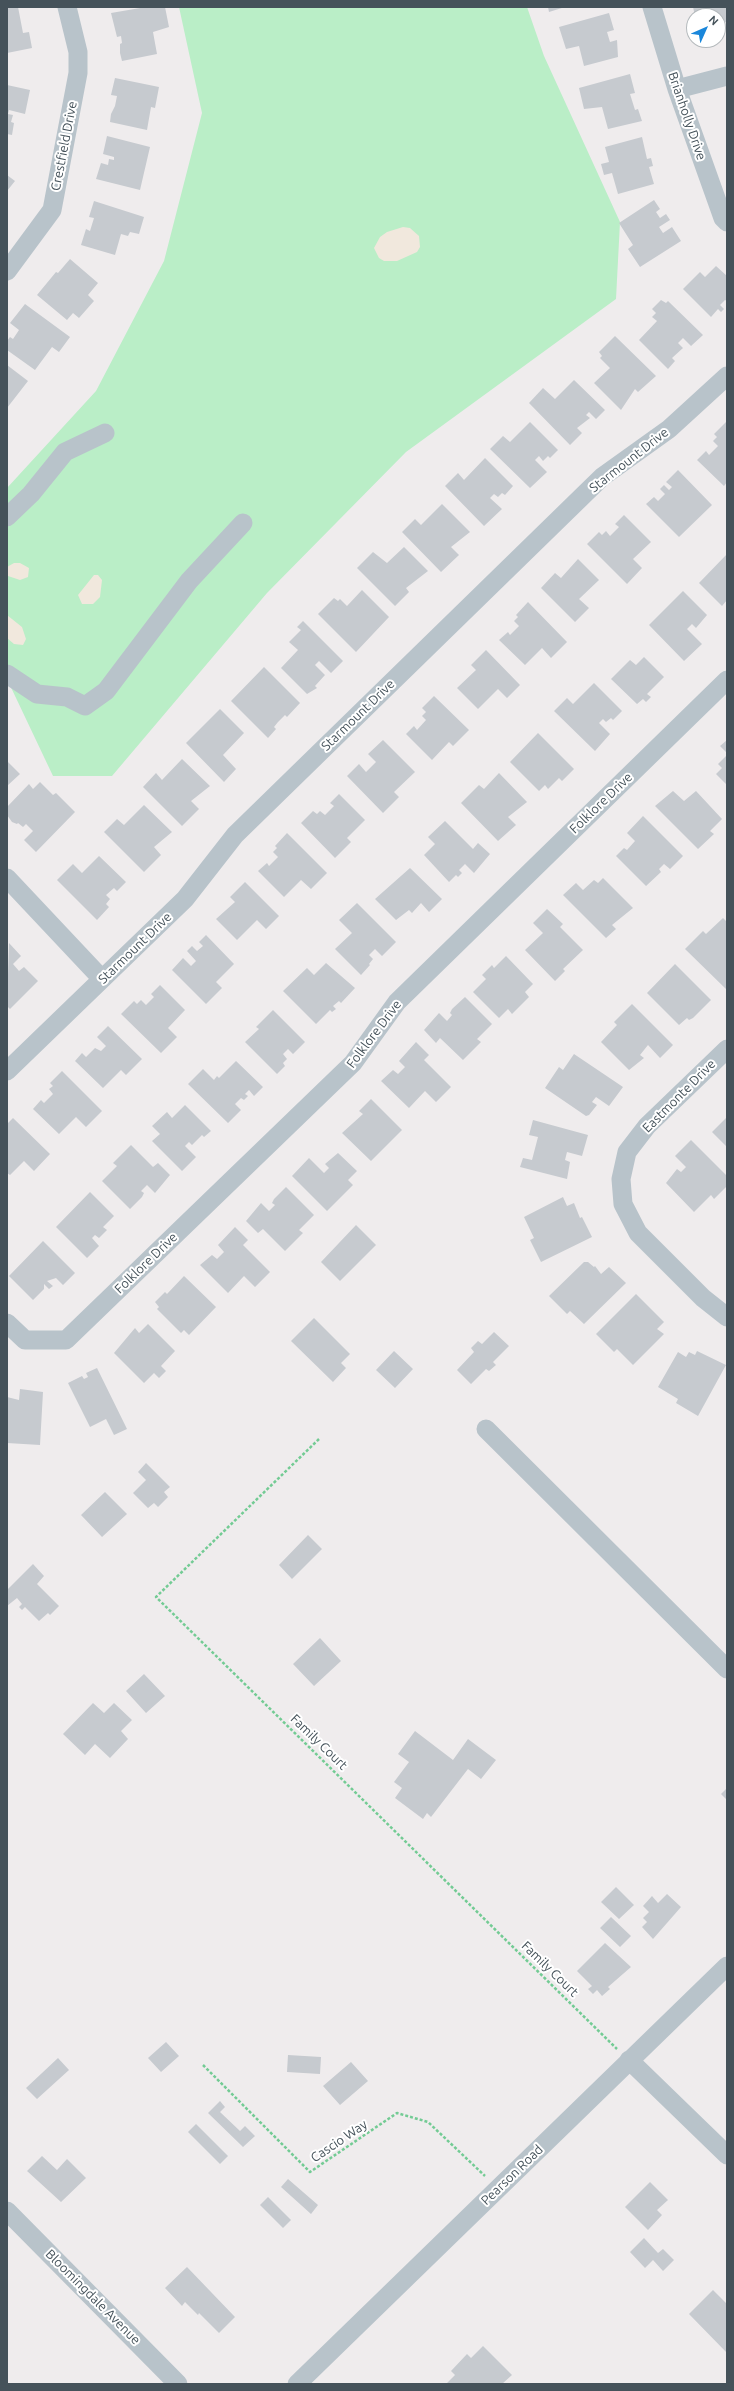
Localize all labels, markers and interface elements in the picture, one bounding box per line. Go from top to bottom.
north arrow [686,8,726,48]
text: N [707,13,721,27]
street label: Brianholly Drive [665,70,709,162]
street label: Crestfield Drive [48,100,80,192]
street label: Starmount Drive [586,424,672,496]
street label: Starmount Drive [318,676,398,754]
street label: Folklore Drive [566,769,636,837]
street label: Starmount Drive [95,909,175,987]
street label: Folklore Drive [343,997,405,1071]
street label: Eastmonte Drive [639,1056,719,1136]
street label: Folklore Drive [111,1229,181,1297]
street label: Family Court [287,1711,351,1773]
street label: Family Court [518,1938,582,2000]
street label: Cascio Way [308,2116,370,2166]
street label: Pearson Road [478,2142,546,2208]
street label: Bloomingdale Avenue [42,2246,144,2348]

